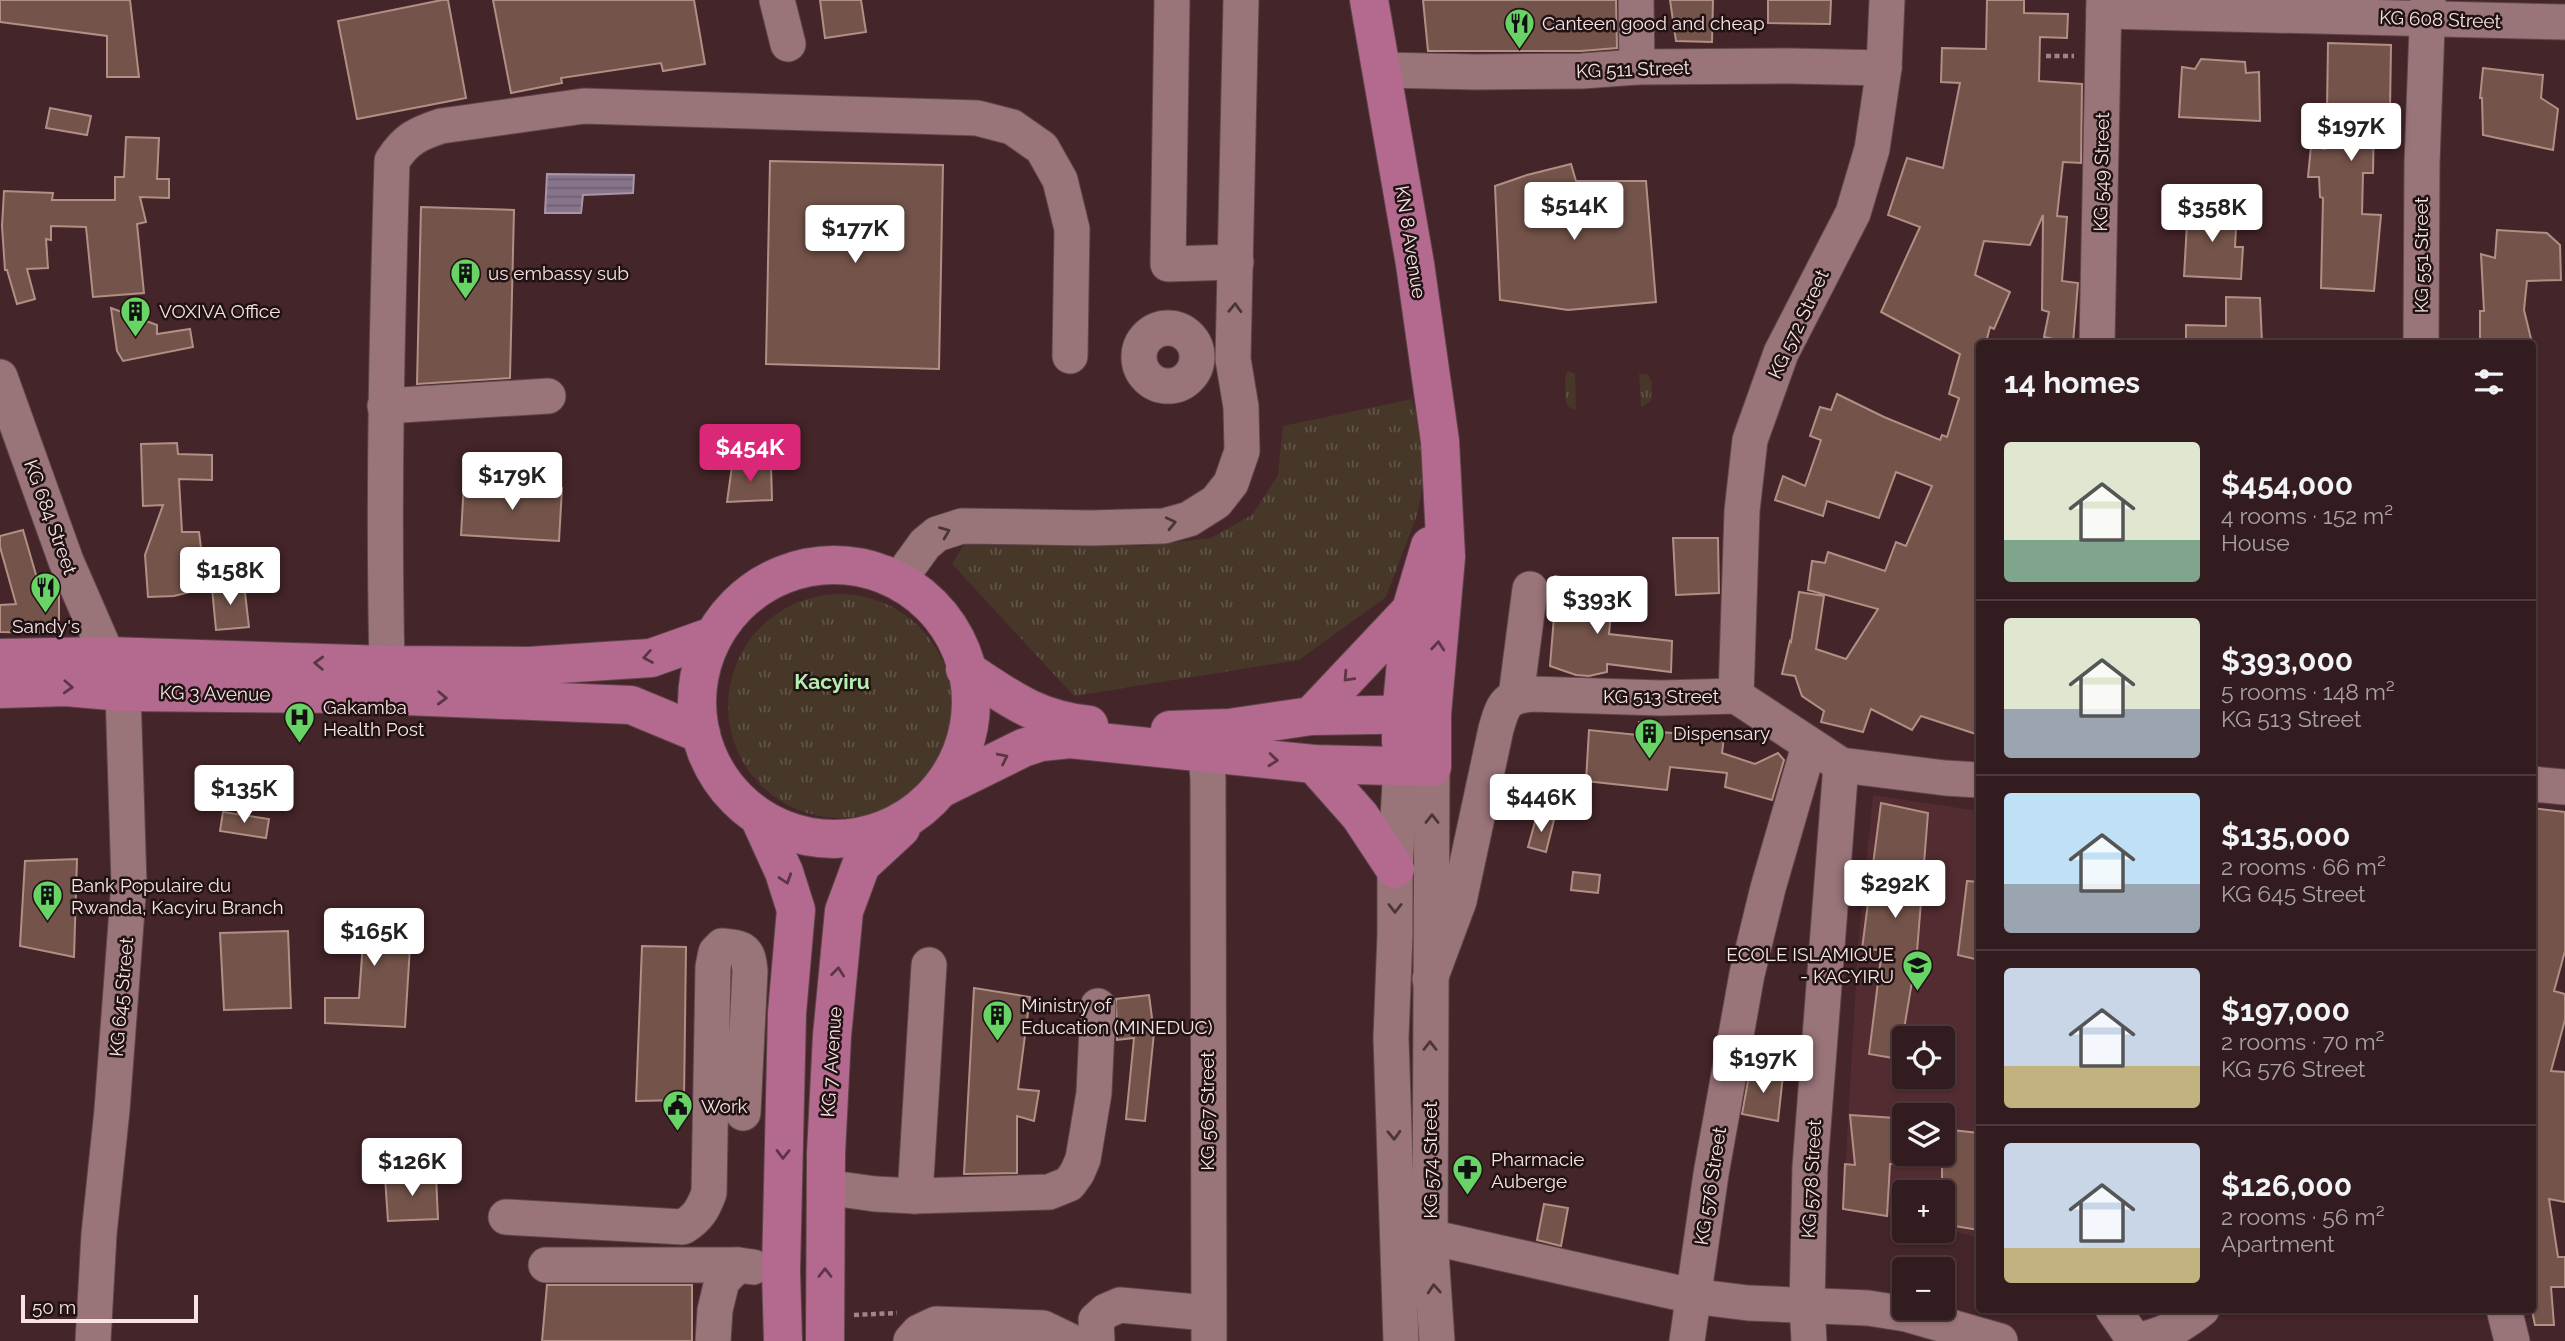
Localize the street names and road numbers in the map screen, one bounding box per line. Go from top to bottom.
street label: KG 608 Street [2379,6,2502,32]
street label: KG 511 Street [1576,56,1691,82]
street label: KG 549 Street [2089,112,2113,232]
street label: KN 8 Avenue [1391,184,1431,300]
street label: KG 551 Street [2410,196,2432,313]
street label: KG 572 Street [1763,265,1833,382]
street label: KG 684 Street [20,457,82,578]
street label: KG 3 Avenue [159,681,271,705]
street label: KG 513 Street [1603,685,1720,707]
street label: KG 645 Street [105,936,137,1058]
street label: KG 7 Avenue [816,1006,846,1118]
street label: KG 567 Street [1196,1051,1218,1171]
street label: KG 574 Street [1419,1101,1441,1219]
street label: KG 578 Street [1797,1118,1825,1239]
street label: KG 576 Street [1690,1125,1730,1247]

